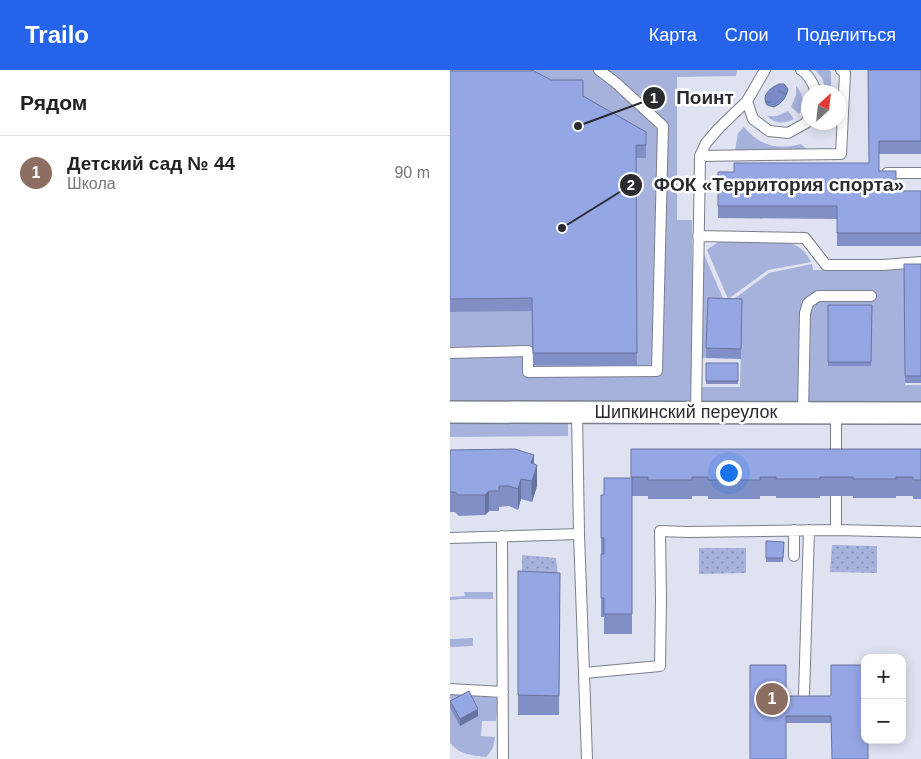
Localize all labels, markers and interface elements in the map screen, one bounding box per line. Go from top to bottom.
text: Trailo [25,21,89,48]
text: Карта [649,25,697,45]
text: Слои [725,25,769,45]
text: Поделиться [797,25,896,45]
callout: Поинт [641,81,744,115]
north arrow [801,85,846,130]
text: Поинт [676,87,734,108]
text: 1 [650,89,658,106]
text: Рядом [20,91,87,114]
text: Детский сад № 44 [67,153,235,174]
text: 1 [32,164,40,181]
text: 90 m [394,164,430,181]
callout: ФОК «Территория спорта» [619,168,914,202]
text: ФОК «Территория спорта» [654,174,904,195]
text: Школа [67,175,116,192]
text: 2 [627,176,635,193]
street label: Шипкинский переулок [595,402,778,422]
your location [716,460,742,486]
map controls [861,654,906,744]
button: + [861,654,906,699]
pin: 1 [756,680,788,718]
button: − [861,699,906,744]

